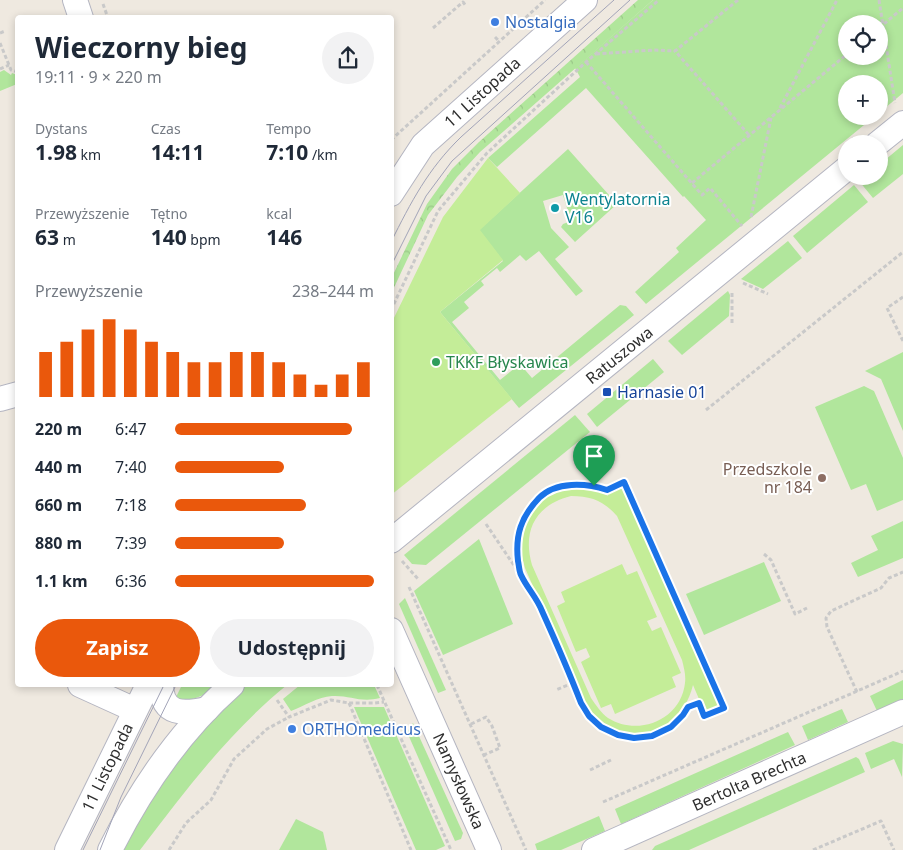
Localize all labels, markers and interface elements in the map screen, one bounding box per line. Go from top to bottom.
place label: Nostalgia [505,11,576,33]
map controls [838,15,888,185]
button: locate [838,15,888,65]
marker: Nostalgia [489,16,501,28]
text: Wieczorny bieg [35,28,247,66]
button: share [322,32,374,84]
street label: 11 Listopada [439,52,525,132]
text: 19:11 · 9 × 220 m [35,66,162,88]
button: + [838,75,888,125]
text: Dystans [35,119,87,138]
text: Czas [151,119,181,138]
text: Tempo [266,119,311,138]
button: − [838,135,888,185]
text: 1.98 [35,138,77,166]
text: 14:11 [151,138,205,166]
text: 7:10 [266,138,308,166]
text: km [77,145,101,164]
text: /km [308,145,338,164]
place label: Wentylatornia V16 [565,188,671,228]
marker: Wentylatornia V16 [549,202,561,214]
text: Przewyższenie [35,204,130,223]
text: Tętno [151,204,188,223]
text: kcal [266,204,292,223]
text: 63 [35,223,59,251]
text: 140 [151,223,187,251]
text: 146 [266,223,302,251]
text: m [59,230,76,249]
text: bpm [187,230,221,249]
text: Przewyższenie [35,280,143,302]
text: 238–244 m [292,280,374,302]
street label: Ratuszowa [581,321,657,389]
place label: TKKF Błyskawica [446,351,568,373]
marker: TKKF Błyskawica [430,356,442,368]
place label: Harnasie 01 [617,381,707,403]
marker: Harnasie 01 [601,386,613,398]
text: 220 m [35,418,82,440]
text: 6:47 [115,418,147,440]
pin [573,435,615,486]
icon: arrive [580,442,608,470]
text: 440 m [35,456,82,478]
text: 7:40 [115,456,147,478]
place label: Przedszkole nr 184 [723,458,812,498]
marker: Przedszkole nr 184 [816,472,828,484]
text: 660 m [35,494,82,516]
text: 7:18 [115,494,147,516]
text: 880 m [35,532,82,554]
text: 7:39 [115,532,147,554]
text: 1.1 km [35,570,87,592]
text: 6:36 [115,570,147,592]
button: Zapisz [35,619,200,677]
button: Udostępnij [210,619,374,677]
place label: ORTHOmedicus [302,718,421,740]
street label: 11 Listopada [76,719,138,815]
marker: ORTHOmedicus [286,723,298,735]
street label: Namysłowska [428,729,490,833]
street label: Bertolta Brechta [689,746,809,816]

